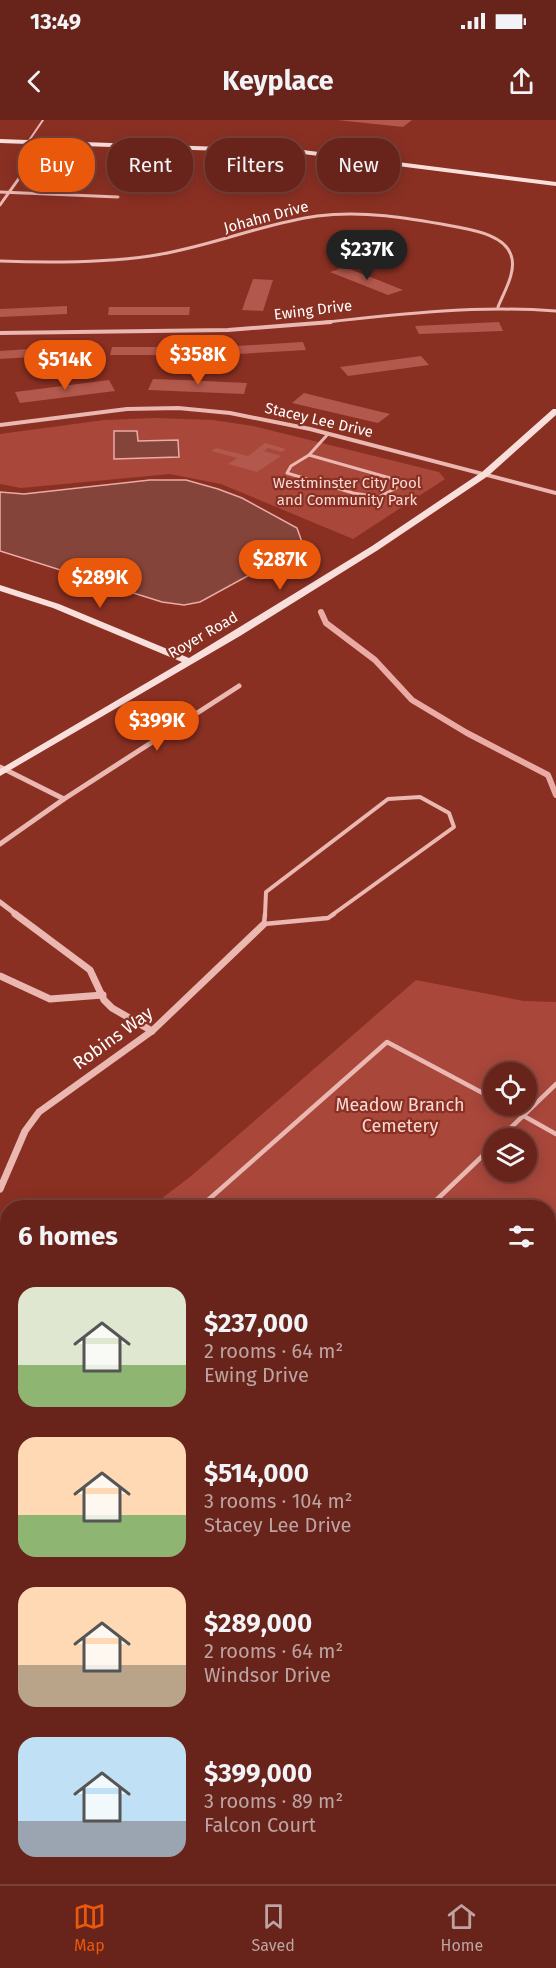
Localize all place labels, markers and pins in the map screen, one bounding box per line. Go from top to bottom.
pin: $237K [325,230,409,281]
pin: $358K [156,335,240,386]
pin: $514K [23,340,107,391]
pin: $287K [238,540,322,591]
pin: $289K [58,558,142,609]
pin: $399K [115,701,199,752]

